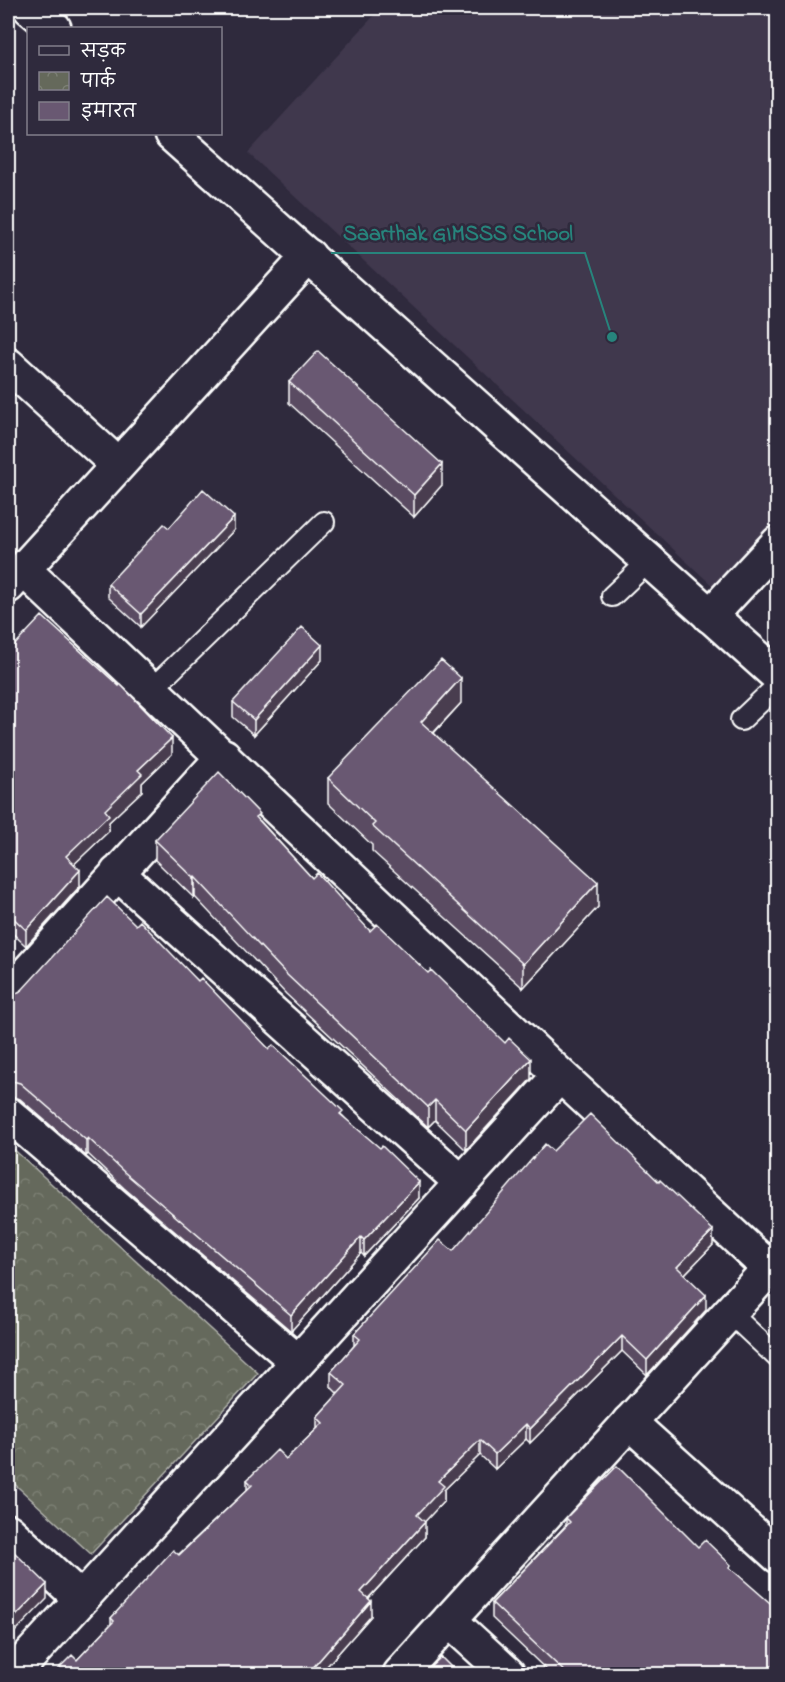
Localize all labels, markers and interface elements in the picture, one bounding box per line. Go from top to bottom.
legend [27,27,222,135]
text: सड़क [80,40,126,66]
text: पार्क [80,67,116,96]
text: इमारत [81,100,137,126]
callout: Saarthak GIMSSS School [331,213,585,253]
text: Saarthak GIMSSS School [343,219,573,251]

